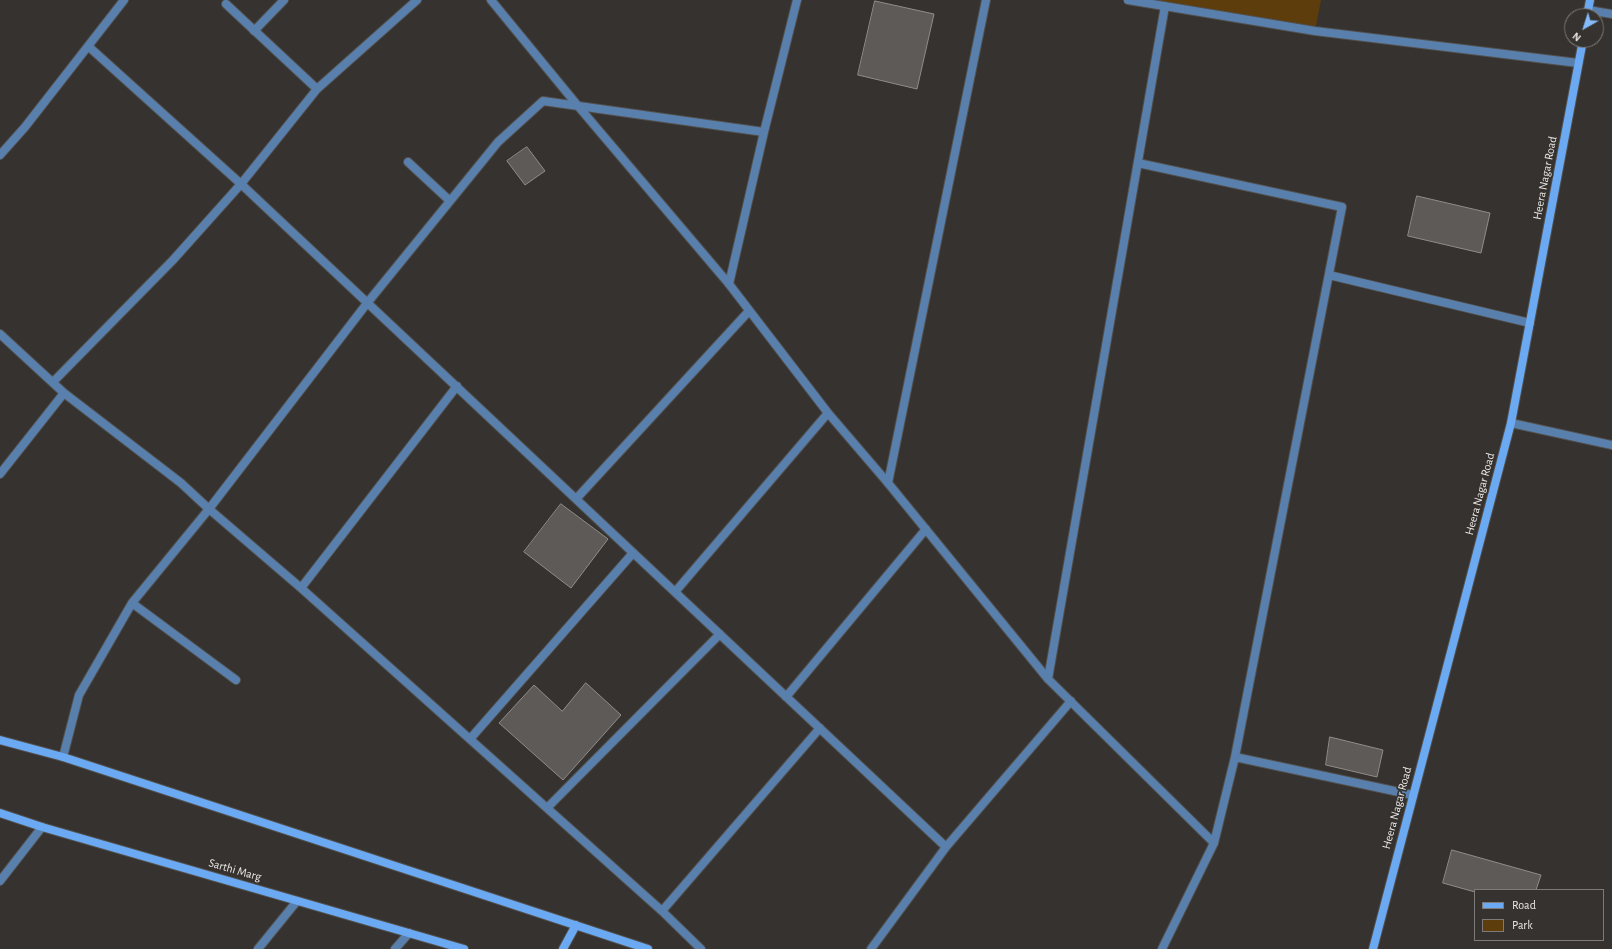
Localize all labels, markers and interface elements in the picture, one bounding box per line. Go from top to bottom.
north arrow [1564,8,1604,48]
text: N [1570,30,1583,44]
street label: Heera Nagar Road [1530,135,1560,221]
street label: Heera Nagar Road [1462,451,1498,537]
street label: Heera Nagar Road [1379,765,1415,851]
street label: Sarthi Marg [207,856,263,884]
legend [1474,889,1604,941]
text: Road [1512,899,1536,911]
text: Park [1512,919,1533,931]

